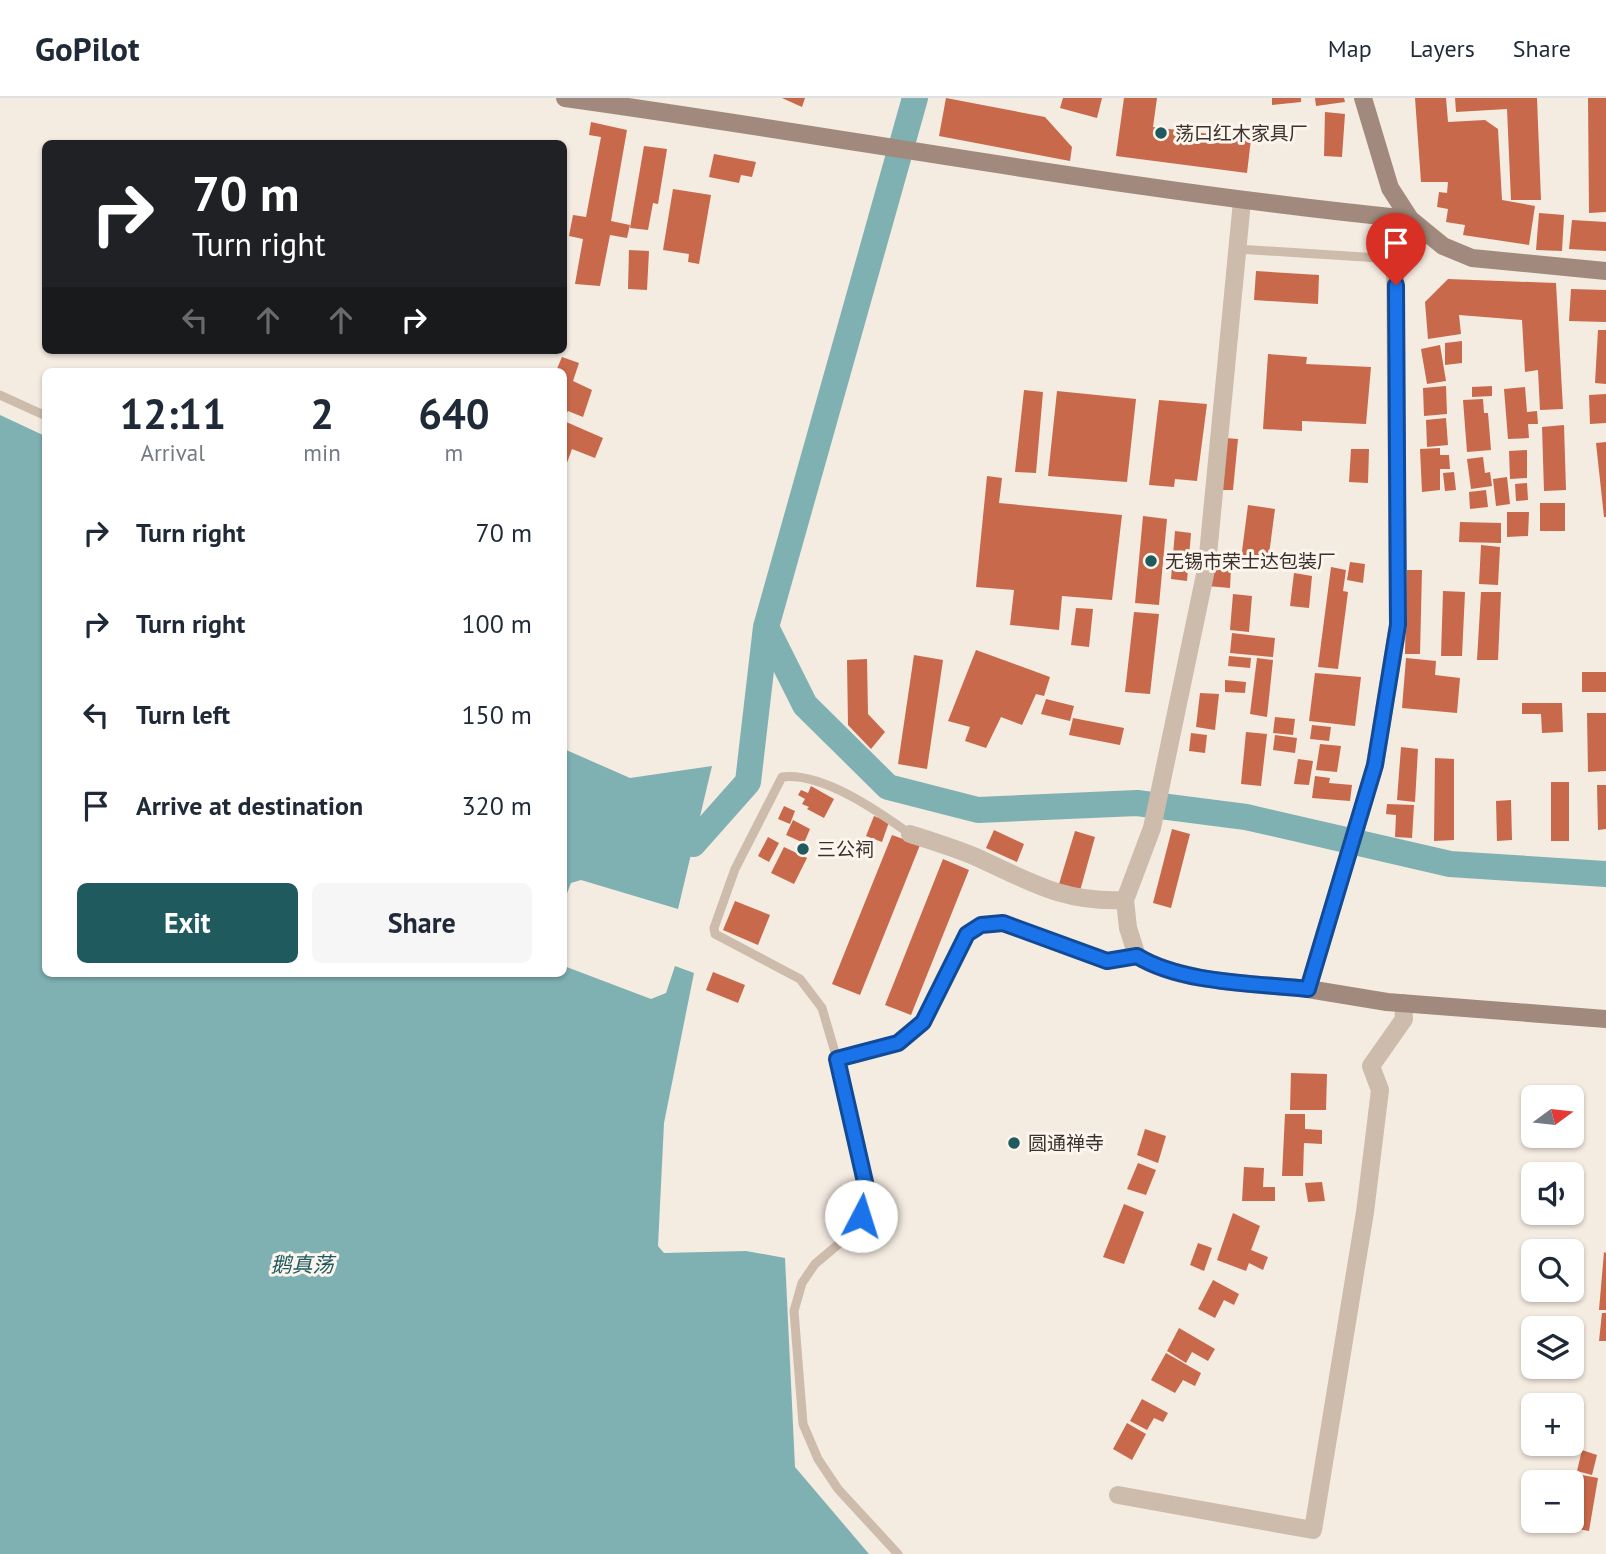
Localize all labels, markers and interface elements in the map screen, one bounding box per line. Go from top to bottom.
text: GoPilot [35,27,140,70]
text: Map [1328,33,1372,64]
text: Layers [1410,33,1475,64]
text: Share [1513,33,1571,64]
place label: 荡口红木家具厂 [1175,121,1308,145]
marker: 荡口红木家具厂 [1153,125,1169,141]
text: 70 m [192,161,299,225]
icon: right [77,168,168,259]
pin [1366,213,1426,285]
text: Turn right [192,223,326,265]
icon: arrive [1377,224,1415,262]
icon: left [176,301,214,339]
icon: ahead [249,301,287,339]
icon: ahead [322,301,360,339]
icon: right [395,301,433,339]
text: 12:11 [119,386,226,441]
text: 2 [310,386,334,441]
text: 640 [418,386,490,441]
text: Arrival [140,438,205,467]
text: min [303,438,341,467]
text: m [445,438,463,467]
icon: right [77,514,115,552]
text: Turn right [136,516,245,549]
text: 70 m [476,516,532,549]
place label: 无锡市荣士达包装厂 [1165,549,1336,573]
marker: 无锡市荣士达包装厂 [1143,553,1159,569]
icon: right [77,605,115,643]
text: Turn right [136,607,245,640]
text: 100 m [461,607,532,640]
icon: left [77,696,115,734]
text: Turn left [136,698,230,731]
text: 150 m [461,698,532,731]
icon: arrive [77,787,115,825]
text: Arrive at destination [136,789,363,822]
text: 320 m [461,789,532,822]
place label: 三公祠 [817,837,874,861]
marker: 三公祠 [795,841,811,857]
button: Exit [77,883,298,963]
button: Share [312,883,532,963]
north arrow [1521,1085,1584,1148]
map controls [1521,1085,1584,1533]
place label: 圆通禅寺 [1028,1131,1104,1155]
marker: 圆通禅寺 [1006,1135,1022,1151]
button: sound [1521,1162,1584,1225]
position arrow [824,1179,898,1253]
button: search [1521,1239,1584,1302]
water label: 鹅真荡 [271,1251,336,1278]
button: layers [1521,1316,1584,1379]
button: + [1521,1393,1584,1456]
button: − [1521,1470,1584,1533]

